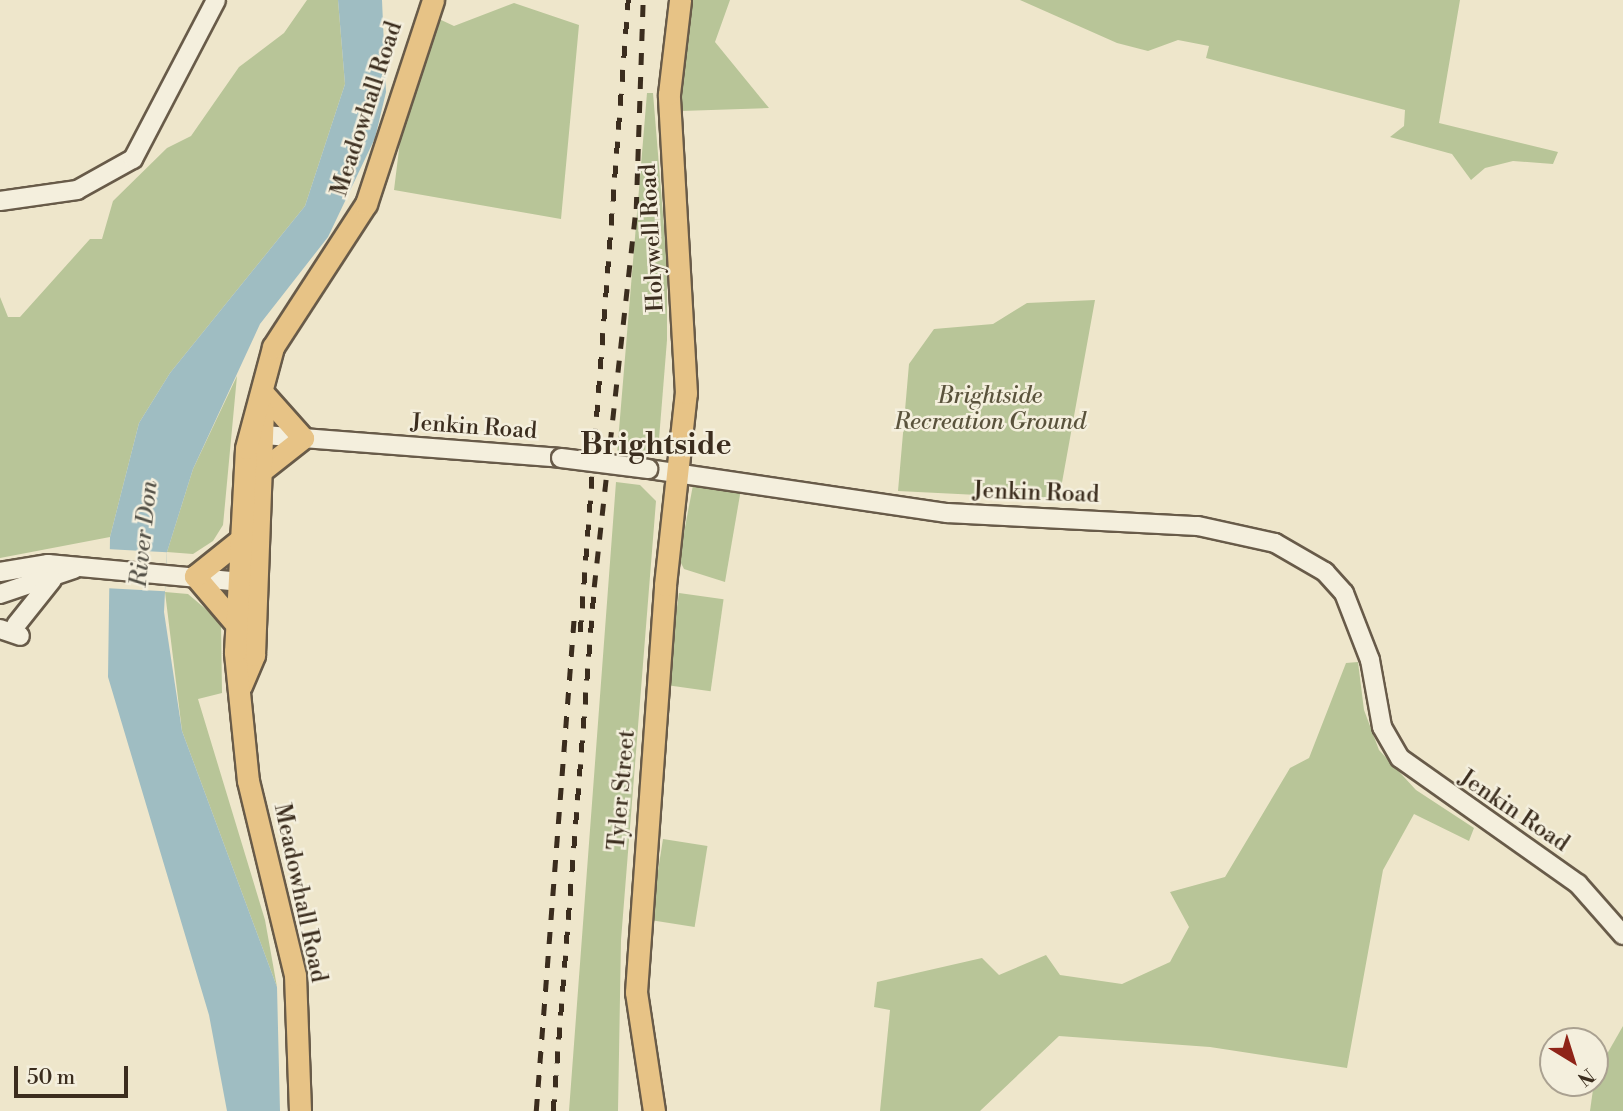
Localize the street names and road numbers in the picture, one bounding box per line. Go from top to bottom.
street label: Meadowhall Road [326,18,408,200]
street label: Holywell Road [634,163,670,313]
street label: Jenkin Road [410,409,538,445]
street label: Jenkin Road [972,477,1100,509]
street label: Tyler Street [603,729,641,851]
street label: Jenkin Road [1454,764,1574,858]
street label: Meadowhall Road [268,801,332,985]

